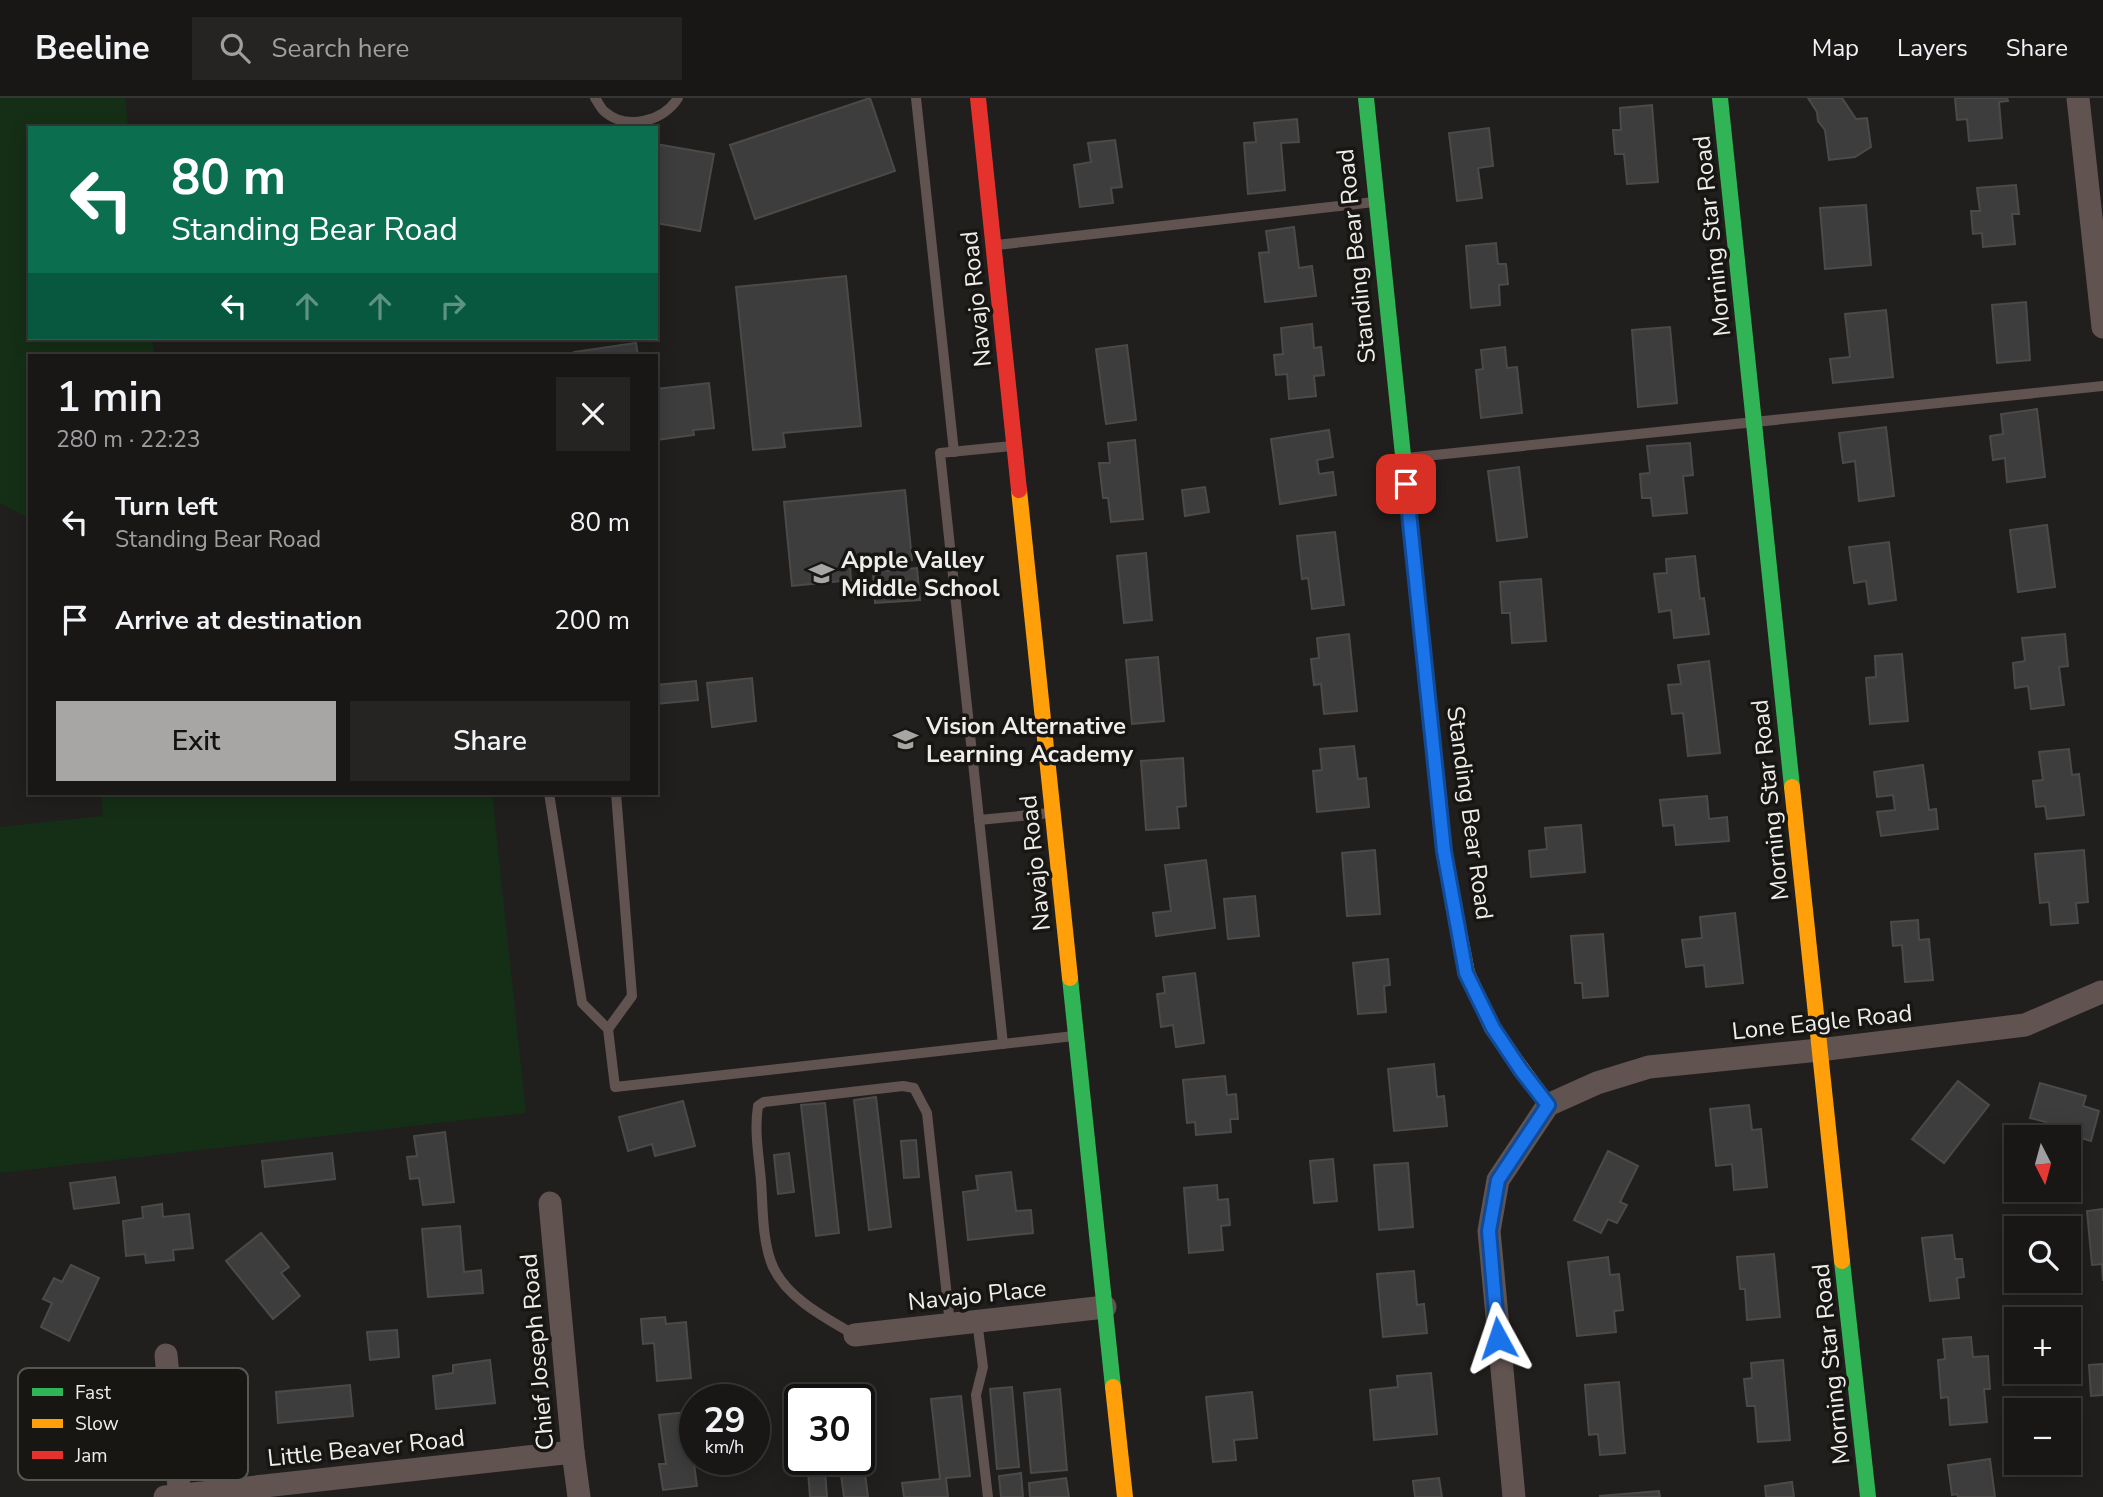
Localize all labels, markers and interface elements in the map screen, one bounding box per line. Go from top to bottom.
search box [192,17,682,80]
text: Beeline [35,26,150,71]
icon: search [216,29,254,67]
text: Search here [272,31,409,66]
text: Map [1812,32,1859,64]
text: Layers [1897,32,1968,64]
text: Share [2006,32,2068,64]
street label: Morning Star Road [1686,134,1738,338]
text: 80 m [171,144,286,211]
street label: Standing Bear Road [1329,147,1383,365]
icon: left [56,154,147,245]
text: Standing Bear Road [171,208,458,251]
street label: Navajo Road [953,230,999,368]
icon: left [215,287,253,325]
icon: ahead [288,287,326,325]
icon: ahead [361,287,399,325]
icon: right [434,287,472,325]
text: 1 min [56,369,163,426]
button: close [556,377,630,451]
text: 280 m · 22:23 [56,424,201,455]
pin [1376,454,1436,514]
icon: arrive [1387,465,1425,503]
text: Turn left [115,489,218,524]
icon: left [56,503,94,541]
text: 80 m [570,505,630,540]
text: Standing Bear Road [115,524,321,555]
place label: Apple Valley Middle School [841,544,1000,604]
school or university icon: Apple Valley Middle School [807,560,835,588]
icon: arrive [56,601,94,639]
text: Arrive at destination [115,603,362,638]
text: 200 m [554,603,630,638]
street label: Morning Star Road [1744,698,1796,902]
button: Exit [56,701,336,781]
button: Share [350,701,630,781]
street label: Standing Bear Road [1439,704,1501,922]
place label: Vision Alternative Learning Academy [925,710,1134,770]
school or university icon: Vision Alternative Learning Academy [892,726,920,754]
street label: Navajo Road [1012,794,1058,932]
street label: Lone Eagle Road [1730,997,1914,1047]
north arrow [2004,1125,2081,1202]
map controls [2004,1125,2081,1475]
button: search [2004,1216,2081,1293]
street label: Chief Joseph Road [512,1252,562,1452]
street label: Morning Star Road [1805,1262,1857,1466]
street label: Navajo Place [906,1272,1048,1318]
position arrow [1461,1301,1535,1375]
button: + [2004,1307,2081,1384]
legend [18,1368,248,1480]
text: Fast [75,1380,111,1406]
speed limit sign: 30 [784,1384,875,1475]
text: 29 [703,1397,746,1444]
button: − [2004,1398,2081,1475]
text: Slow [75,1411,119,1437]
street label: Little Beaver Road [266,1422,466,1474]
text: km/h [705,1435,744,1459]
text: Jam [74,1443,108,1469]

